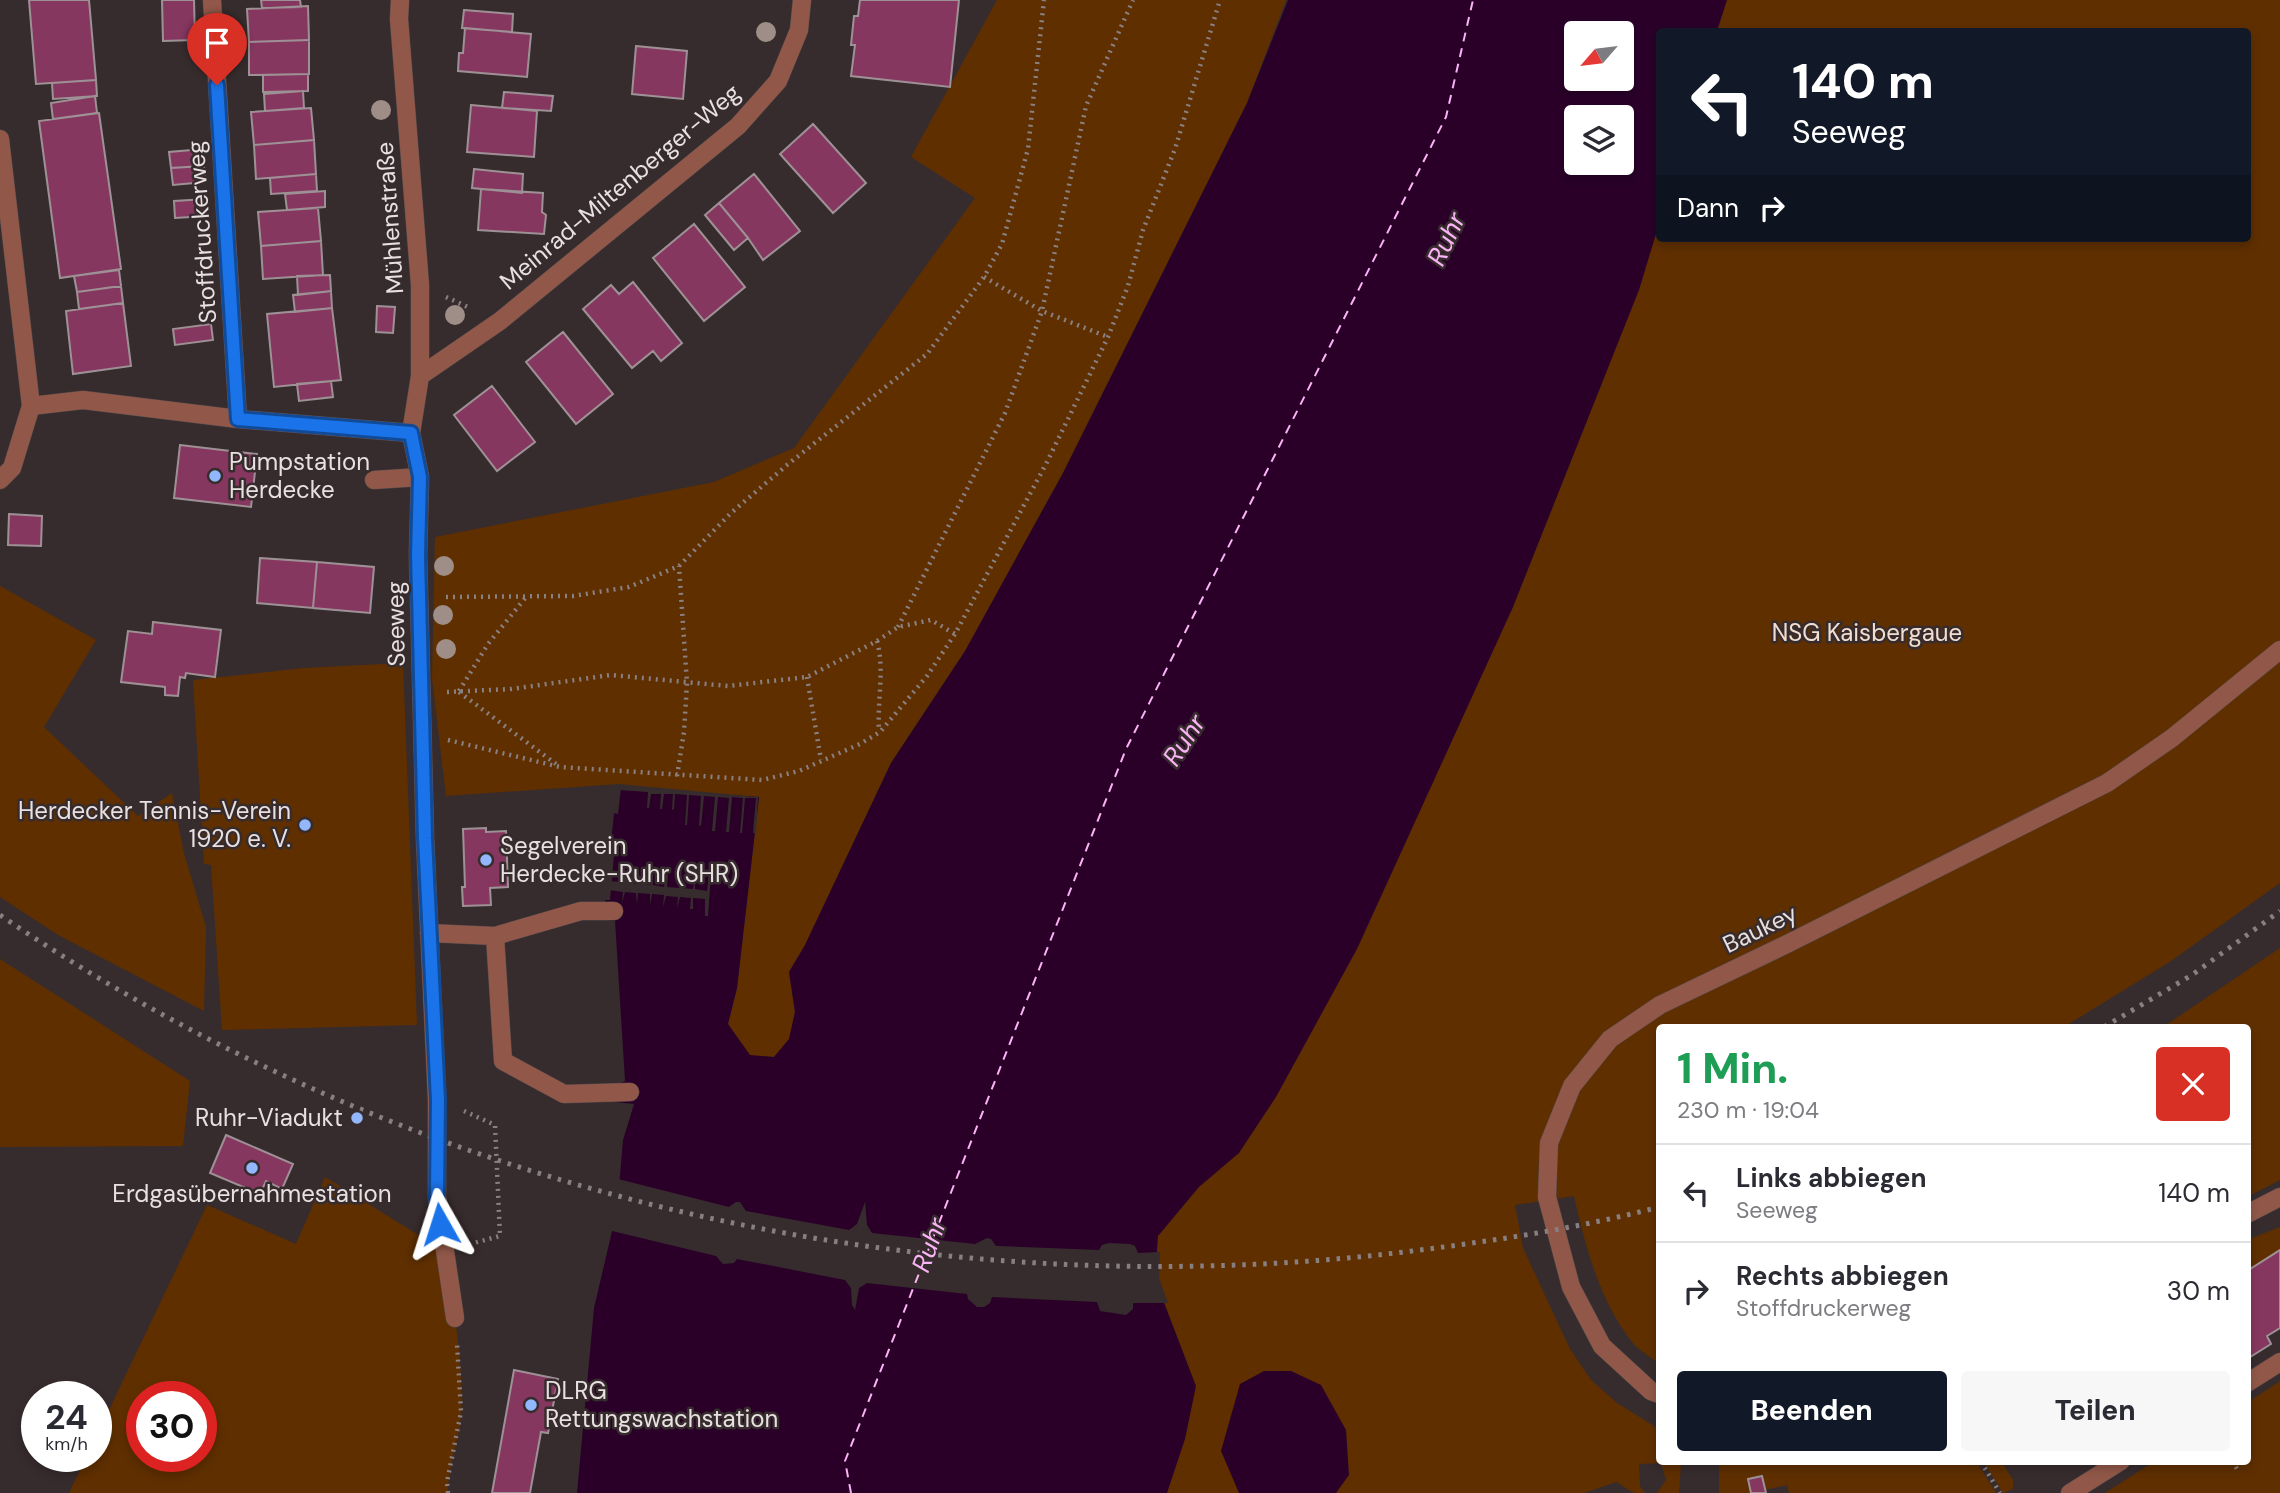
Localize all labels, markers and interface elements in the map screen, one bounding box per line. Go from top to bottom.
pin [187,13,247,85]
north arrow [1564,21,1634,91]
map controls [1564,21,1634,175]
icon: arrive [198,24,236,62]
text: 140 m [1792,49,1934,113]
icon: left [1677,56,1768,147]
street label: Meinrad-Miltenberger-Weg [493,77,746,296]
button: layers [1564,105,1634,175]
text: Seeweg [1792,111,1906,153]
street label: Stoffdruckerweg [180,140,223,324]
street label: Mühlenstraße [369,141,410,295]
icon: right [1753,189,1791,227]
text: Dann [1677,191,1739,225]
water label: Ruhr [1419,206,1474,271]
place label: Pumpstation Herdecke [229,446,370,505]
marker: Pumpstation Herdecke [207,468,223,484]
street label: Seeweg [379,581,412,667]
park label: NSG Kaisbergaue [1772,617,1962,648]
water label: Ruhr [1155,707,1214,772]
place label: Herdecker Tennis-Verein 1920 e. V. [18,795,291,854]
marker: Herdecker Tennis-Verein 1920 e. V. [297,817,313,833]
place label: Segelverein Herdecke-Ruhr (SHR) [500,830,738,889]
marker: Segelverein Herdecke-Ruhr (SHR) [478,852,494,868]
street label: Baukey [1717,897,1802,960]
text: 1 Min. [1677,1041,1788,1096]
button: close [2156,1047,2230,1121]
text: 230 m · 19:04 [1677,1095,1819,1125]
place label: Ruhr-Viadukt [195,1102,343,1133]
marker: Ruhr-Viadukt [349,1110,365,1126]
marker: Erdgasübernahmestation [244,1160,260,1176]
text: Links abbiegen [1736,1161,1926,1195]
icon: left [1677,1174,1715,1212]
text: 140 m [2158,1176,2230,1210]
place label: Erdgasübernahmestation [112,1178,392,1209]
position arrow [403,1187,477,1261]
text: Seeweg [1736,1195,1818,1225]
water label: Ruhr [904,1212,955,1277]
text: Rechts abbiegen [1736,1259,1949,1293]
icon: right [1677,1272,1715,1310]
text: 30 m [2167,1274,2230,1308]
text: Stoffdruckerweg [1736,1293,1911,1323]
button: Beenden [1677,1371,1947,1451]
button: Teilen [1961,1371,2230,1451]
place label: DLRG Rettungswachstation [545,1375,778,1434]
speed limit sign: 30 [126,1381,217,1472]
text: 24 [45,1394,88,1440]
marker: DLRG Rettungswachstation [523,1397,539,1413]
text: km/h [45,1432,88,1456]

